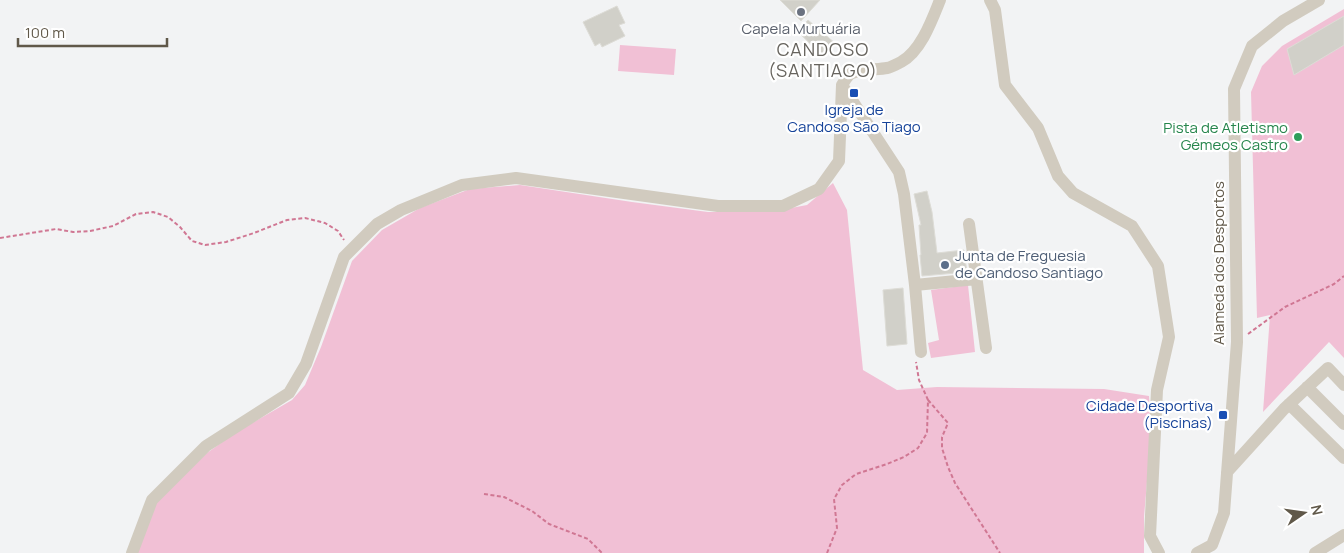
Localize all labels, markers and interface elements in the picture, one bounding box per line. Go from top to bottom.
marker: Capela Murtuária [795,6,807,18]
scale bar [18,15,166,47]
place label: Capela Murtuária [742,18,860,39]
text: 100 m [25,22,65,43]
district label: CANDOSO (SANTIAGO) [768,37,878,82]
marker: Igreja de Candoso São Tiago [848,87,860,99]
place label: Igreja de Candoso São Tiago [787,99,921,137]
place label: Pista de Atletismo Gémeos Castro [1163,117,1288,155]
marker: Pista de Atletismo Gémeos Castro [1292,131,1304,143]
street label: Alameda dos Desportos [1208,181,1229,345]
place label: Junta de Freguesia de Candoso Santiago [955,245,1103,283]
marker: Junta de Freguesia de Candoso Santiago [939,259,951,271]
place label: Cidade Desportiva (Piscinas) [1086,395,1213,433]
marker: Cidade Desportiva (Piscinas) [1217,409,1229,421]
north arrow [1279,488,1329,538]
text: N [1307,503,1328,517]

